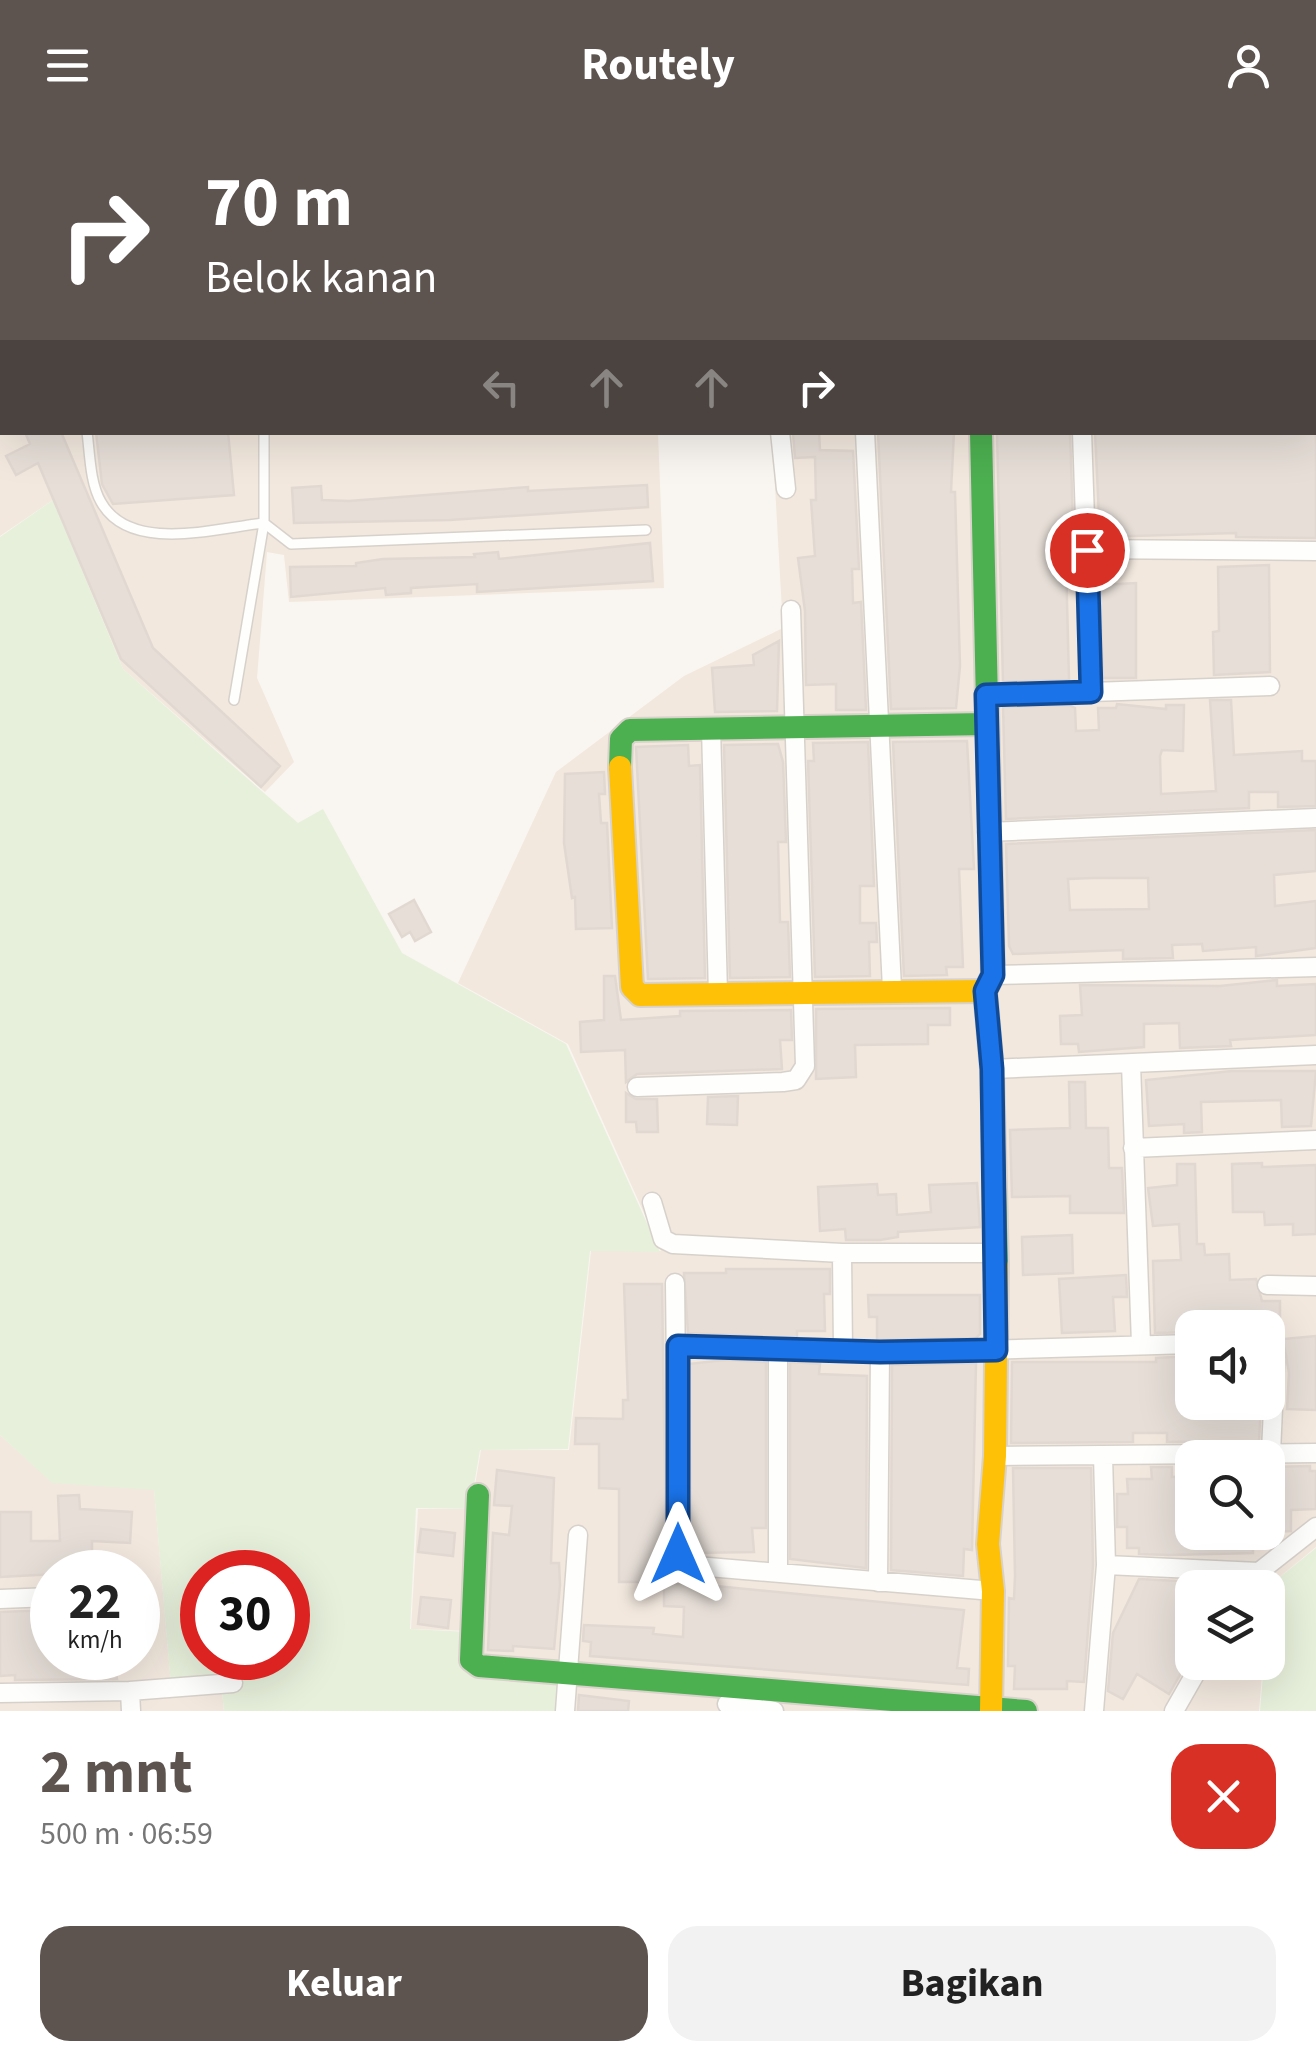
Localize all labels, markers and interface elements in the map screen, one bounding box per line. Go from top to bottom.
text: Routely [581,33,735,97]
icon: menu [40,38,95,93]
icon: person [1221,38,1276,93]
text: 70 m [205,153,353,253]
icon: right [40,170,170,300]
text: Belok kanan [205,246,437,310]
icon: left [474,360,529,415]
icon: ahead [579,360,634,415]
icon: ahead [684,360,739,415]
icon: right [789,360,844,415]
pin [1045,508,1130,593]
icon: arrive [1060,523,1115,578]
map controls [1175,1310,1285,1680]
button: sound [1175,1310,1285,1420]
button: search [1175,1440,1285,1550]
position arrow [626,1502,730,1606]
speed limit sign: 30 [180,1550,310,1680]
text: 22 [69,1567,121,1638]
button: layers [1175,1570,1285,1680]
text: km/h [67,1622,123,1658]
text: 2 mnt [40,1731,192,1816]
button: close [1171,1744,1276,1849]
text: 500 m · 06:59 [40,1811,213,1857]
button: Keluar [40,1926,648,2041]
button: Bagikan [668,1926,1276,2041]

